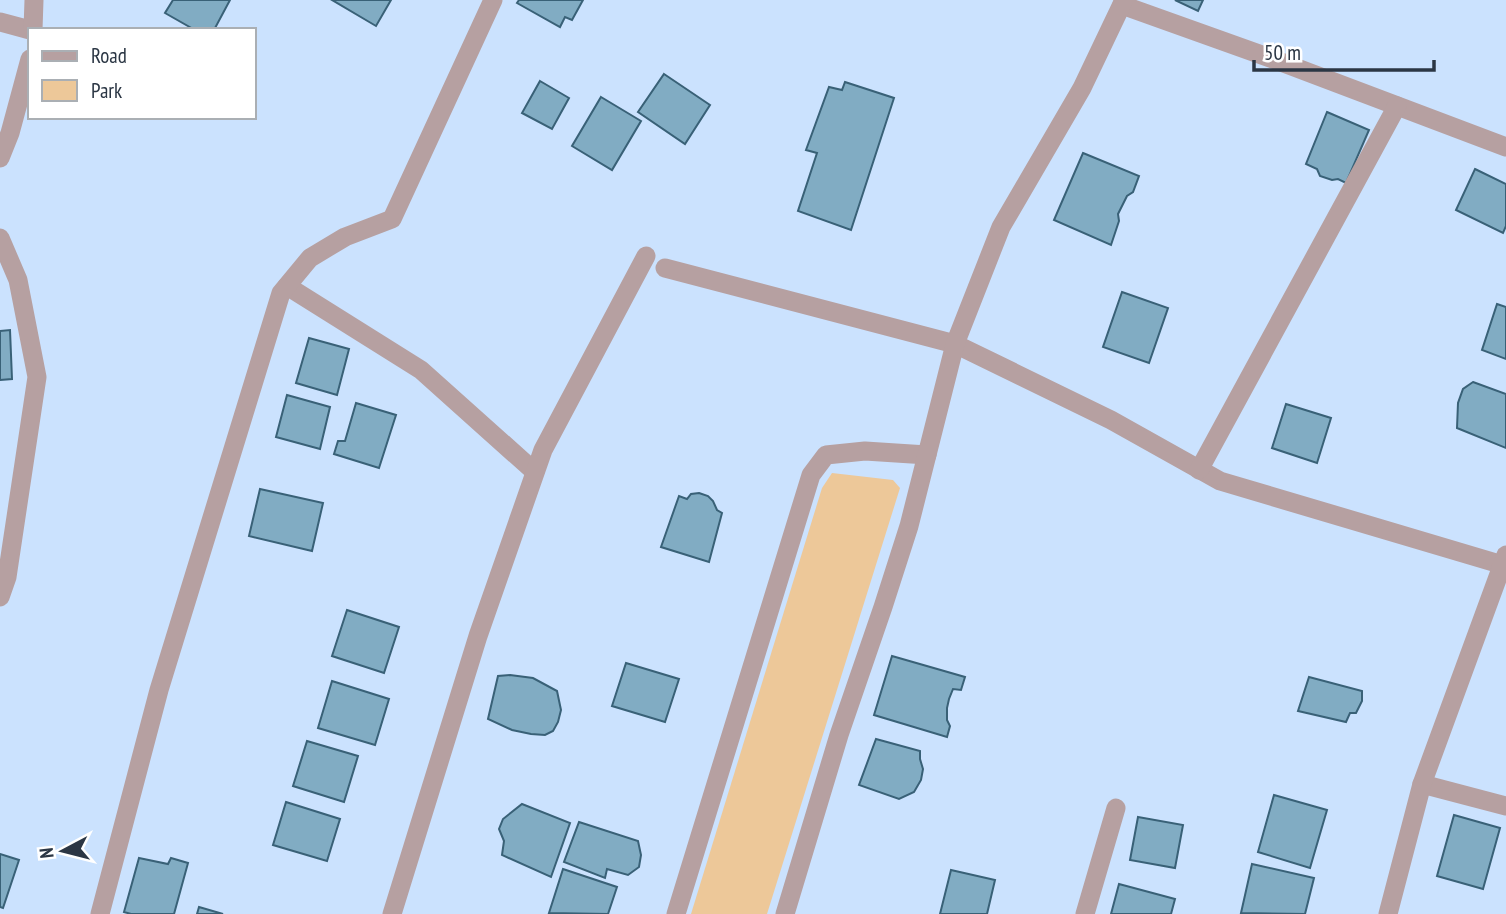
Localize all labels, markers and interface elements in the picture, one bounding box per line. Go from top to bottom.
legend [28,28,256,119]
scale bar [1254,28,1434,72]
text: 50 m [1264,39,1301,66]
text: Road [91,42,127,69]
text: Park [91,77,122,104]
north arrow [28,816,98,886]
text: N [34,847,59,860]

